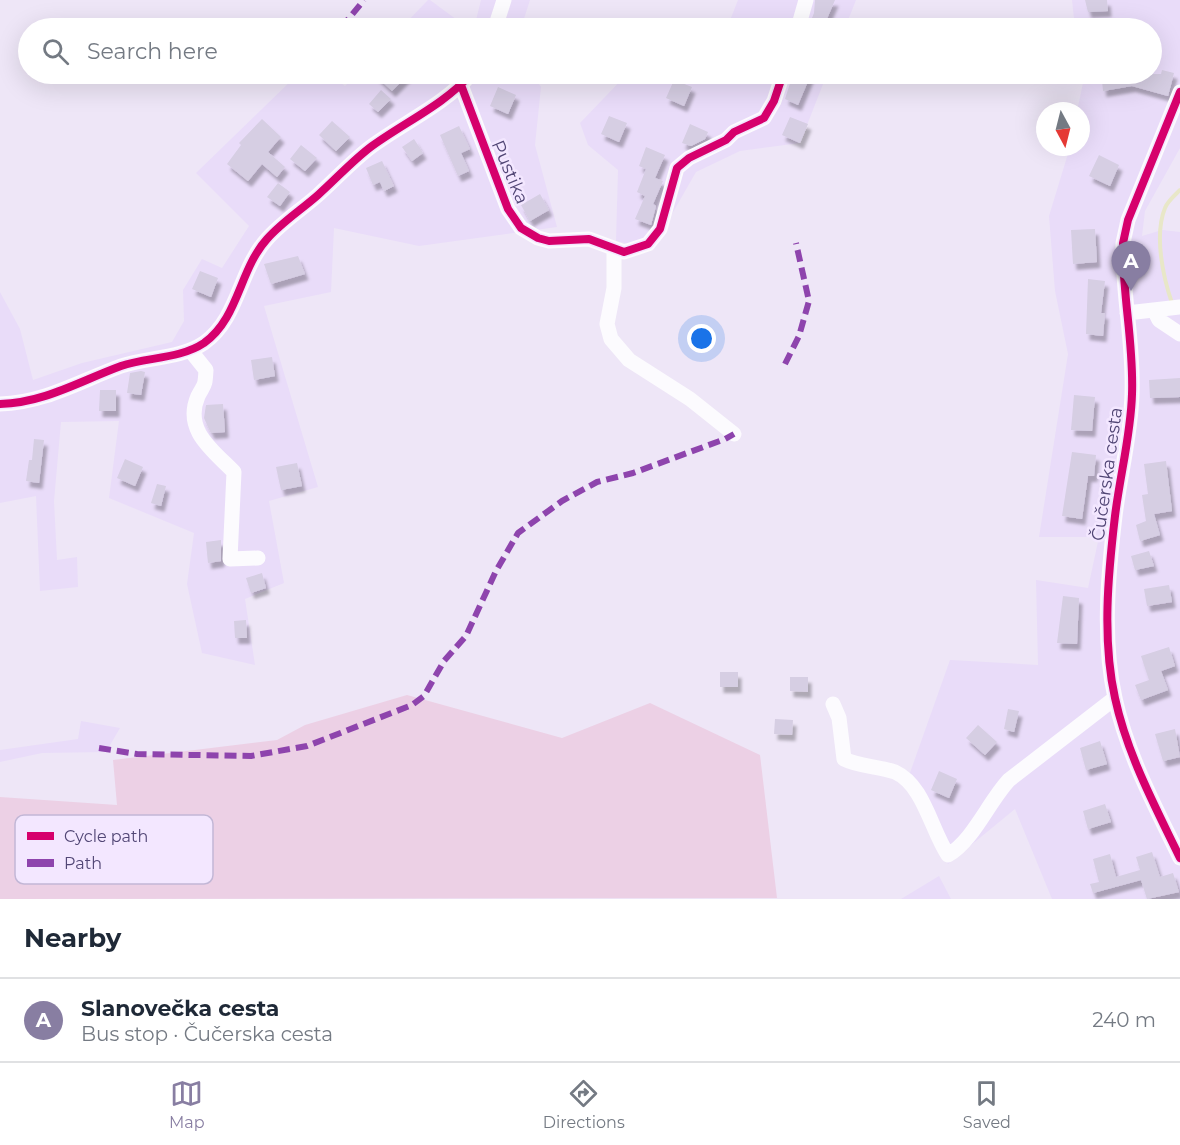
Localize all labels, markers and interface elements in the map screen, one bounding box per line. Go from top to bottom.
search box [18,18,1162,84]
icon: search [39,35,72,68]
text: Search here [87,38,218,65]
north arrow [1036,102,1090,156]
street label: Pustika [487,137,533,207]
pin: A [1112,242,1150,291]
your location [687,324,716,353]
street label: Čučerska cesta [1087,406,1127,542]
legend [15,815,213,884]
text: Cycle path [64,827,148,846]
text: Path [64,854,102,873]
text: Nearby [24,922,121,954]
text: Slanovečka cesta [81,995,279,1022]
text: A [36,1008,51,1032]
text: 240 m [1092,1008,1156,1032]
text: Bus stop · Čučerska cesta [81,1022,333,1046]
tab: Map [169,1077,205,1132]
tab: Directions [543,1077,625,1132]
tab: Saved [963,1077,1011,1132]

